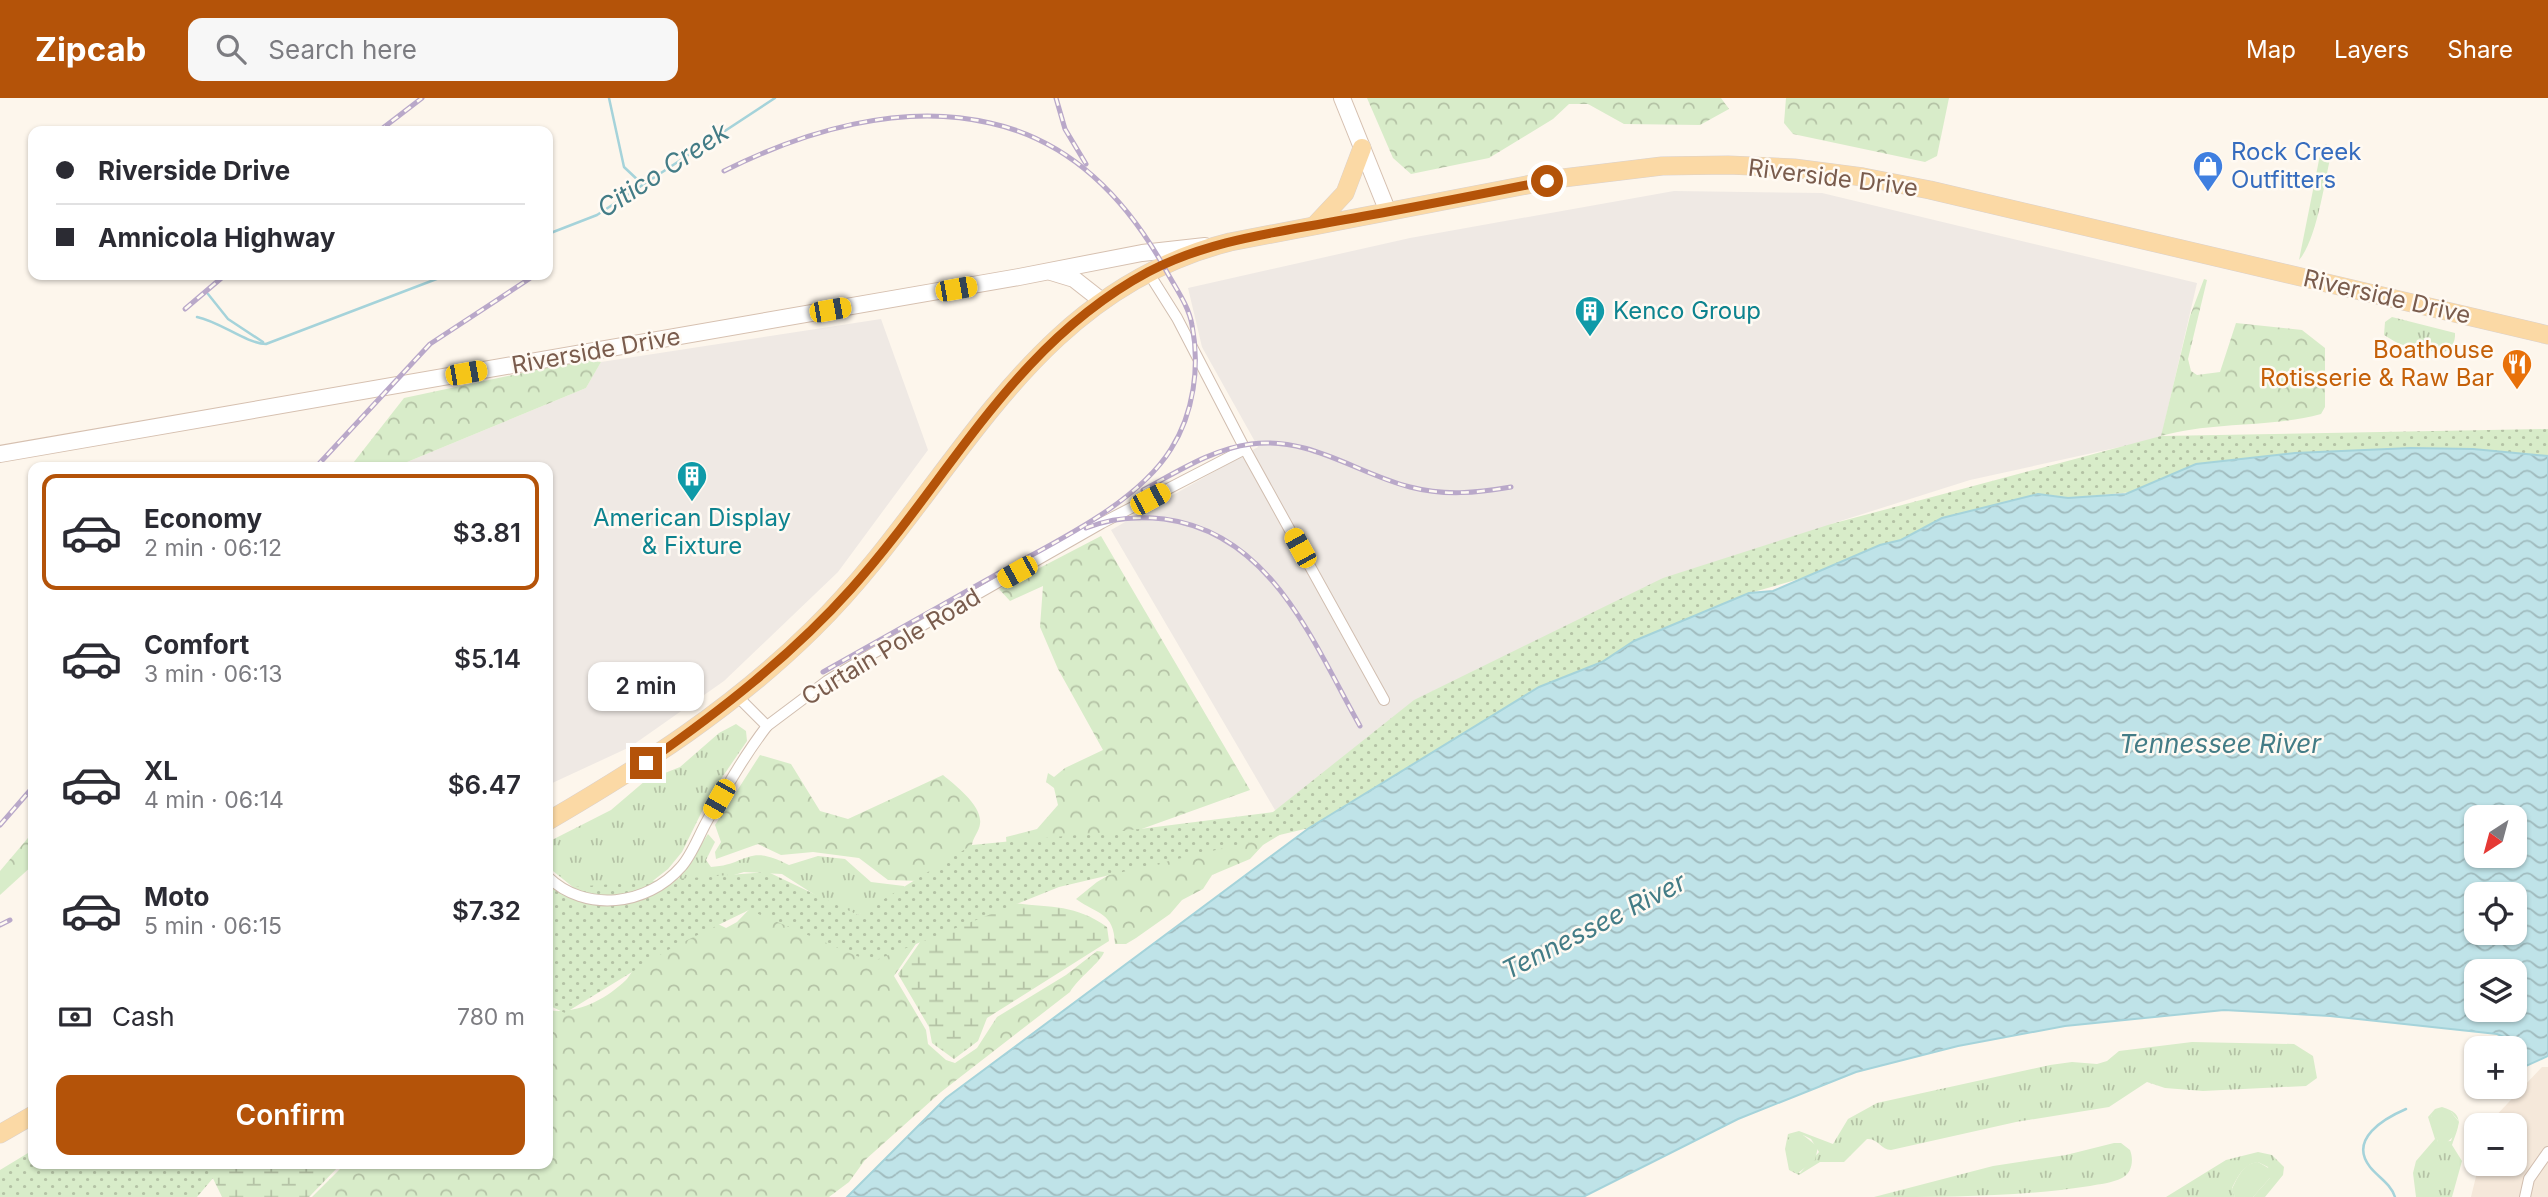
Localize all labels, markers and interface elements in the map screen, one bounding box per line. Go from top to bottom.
search box [188,18,678,81]
text: Zipcab [35,29,146,69]
icon: search [212,30,250,68]
text: Search here [268,34,417,65]
text: Map [2246,35,2296,64]
text: Layers [2334,35,2409,64]
text: Share [2447,35,2513,64]
water label: Citico Creek [591,115,735,224]
place label: Rock Creek Outfitters [2231,137,2361,194]
shop icon: Rock Creek Outfitters [2191,149,2225,193]
street label: Riverside Drive [1747,153,1920,202]
text: Riverside Drive [98,155,290,186]
route start [1531,165,1563,197]
text: Amnicola Highway [98,222,335,253]
street label: Riverside Drive [2301,263,2474,330]
car [934,275,979,303]
building icon: Kenco Group [1573,294,1607,338]
car [808,296,853,324]
place label: Kenco Group [1613,296,1761,325]
street label: Riverside Drive [509,321,683,380]
place label: Boathouse Rotisserie & Raw Bar [2260,335,2494,392]
restaurant icon: Boathouse Rotisserie & Raw Bar [2500,347,2534,391]
car [444,359,489,387]
building icon: American Display & Fixture [675,459,709,503]
car [1127,480,1174,518]
icon: car [60,501,123,564]
text: Economy [144,503,262,534]
place label: American Display & Fixture [593,503,791,560]
text: $3.81 [453,517,521,548]
car [1281,525,1320,571]
text: 2 min · 06:12 [144,534,282,562]
car [994,553,1041,591]
street label: Curtain Pole Road [796,582,985,711]
icon: car [60,627,123,690]
text: Comfort [144,629,249,660]
text: $5.14 [454,643,521,674]
text: 3 min · 06:13 [144,660,283,688]
callout: 2 min [588,662,704,710]
text: 2 min [616,672,676,700]
water label: Tennessee River [2119,728,2322,759]
route end [630,747,662,779]
icon: car [60,753,123,816]
text: XL [144,755,178,786]
text: $6.47 [448,769,521,800]
car [700,776,739,822]
text: 4 min · 06:14 [144,786,284,814]
north arrow [2464,805,2527,868]
map controls [2464,805,2527,1176]
water label: Tennessee River [1497,865,1692,985]
icon: car [60,879,123,942]
text: Moto [144,881,209,912]
button: locate [2464,882,2527,945]
text: $7.32 [452,895,521,926]
text: 5 min · 06:15 [144,912,282,940]
button: layers [2464,959,2527,1022]
icon: cash [56,998,94,1036]
text: Cash [112,1001,175,1032]
text: 780 m [457,1003,525,1031]
button: + [2464,1036,2527,1099]
button: Confirm [56,1075,525,1155]
button: − [2464,1113,2527,1176]

